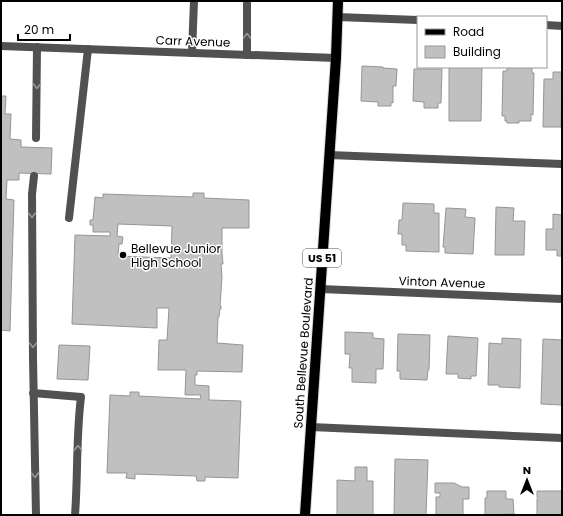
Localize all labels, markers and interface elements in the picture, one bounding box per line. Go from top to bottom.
scale bar [18,16,70,42]
legend [417,16,547,68]
text: 20 m [24,21,54,38]
text: Road [453,23,484,40]
street label: Carr Avenue [155,31,231,51]
one-way arrow [243,33,251,39]
text: Building [453,43,501,60]
one-way arrow [33,83,41,89]
one-way arrow [28,212,36,218]
place label: Bellevue Junior High School [131,240,222,271]
road number: US 51 [303,249,341,267]
marker: Bellevue Junior High School [118,250,128,260]
street label: Vinton Avenue [398,272,486,292]
street label: South Bellevue Boulevard [289,277,317,429]
one-way arrow [29,342,37,348]
one-way arrow [74,445,82,451]
north arrow [507,460,547,500]
text: N [523,462,531,478]
one-way arrow [31,472,39,478]

